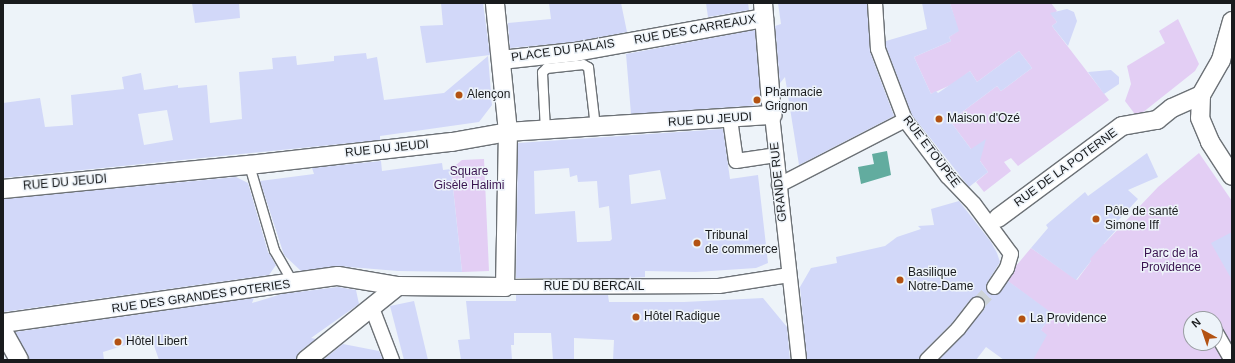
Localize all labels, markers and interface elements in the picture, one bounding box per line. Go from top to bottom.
street label: RUE DES CARREAUX [633,12,757,48]
street label: PLACE DU PALAIS [510,37,616,65]
place label: Pharmacie Grignon [765,86,822,114]
place label: Alençon [467,88,510,102]
marker: Alençon [454,90,464,100]
marker: Pharmacie Grignon [752,95,762,105]
street label: RUE DU JEUDI [668,110,752,130]
place label: Maison d'Ozé [947,112,1020,126]
street label: RUE ETOUPÉE [899,113,963,191]
marker: Maison d'Ozé [934,114,944,124]
street label: RUE DE LA POTERNE [1011,126,1121,210]
street label: RUE DU JEUDI [344,137,430,161]
street label: GRANDE RUE [768,141,790,223]
park label: Square Gisèle Halimi [434,165,504,193]
street label: RUE DU JEUDI [23,172,107,194]
place label: Pôle de santé Simone Iff [1105,205,1178,233]
marker: Pôle de santé Simone Iff [1090,213,1102,225]
place label: Tribunal de commerce [705,229,778,257]
marker: Tribunal de commerce [692,238,702,248]
park label: Parc de la Providence [1141,247,1201,275]
place label: Basilique Notre-Dame [908,266,973,294]
marker: Basilique Notre-Dame [895,275,905,285]
street label: RUE DES GRANDES POTERIES [111,277,291,317]
street label: RUE DU BERCAIL [544,280,644,294]
place label: Hôtel Radigue [644,310,720,324]
north arrow [1183,311,1223,351]
marker: Hôtel Radigue [631,312,641,322]
place label: La Providence [1030,312,1107,326]
marker: La Providence [1017,314,1027,324]
text: N [1189,315,1203,330]
place label: Hôtel Libert [126,335,187,349]
marker: Hôtel Libert [113,337,123,347]

